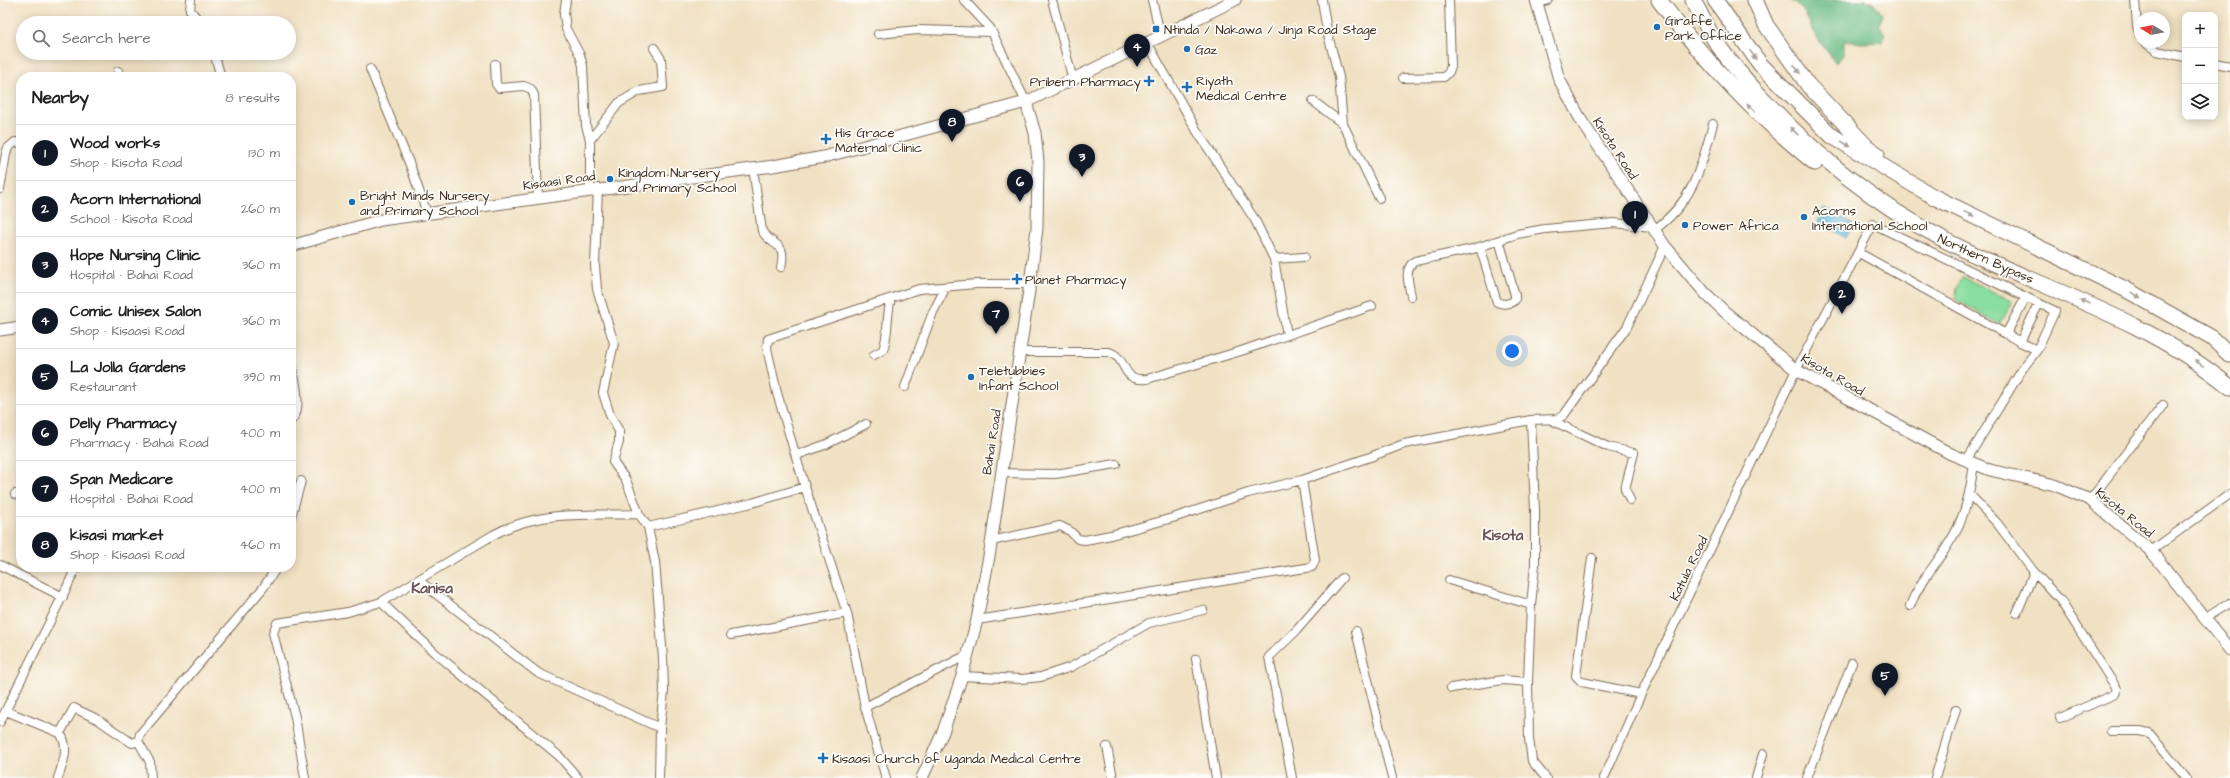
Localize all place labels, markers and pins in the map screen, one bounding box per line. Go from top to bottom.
place label: Giraffe Park Office [1665,12,1742,45]
place label: Ntinda / Nakawa / Jinja Road Stage [1164,21,1377,40]
marker: Giraffe Park Office [1652,22,1662,32]
marker: Ntinda / Nakawa / Jinja Road Stage [1151,24,1161,34]
pin: 4 [1124,34,1150,67]
place label: Gaz [1195,41,1218,59]
marker: Gaz [1182,44,1192,54]
place label: Riyath Medical Centre [1196,72,1287,105]
place label: Pribern Pharmacy [1030,73,1141,92]
marker: Pribern Pharmacy [1144,76,1154,86]
marker: Riyath Medical Centre [1181,81,1193,93]
pin: 8 [939,109,965,142]
place label: His Grace Maternal Clinic [835,124,922,157]
marker: His Grace Maternal Clinic [820,133,832,145]
pin: 3 [1069,144,1095,177]
place label: Kingdom Nursery and Primary School [618,164,736,198]
pin: 6 [1007,169,1033,202]
marker: Kingdom Nursery and Primary School [605,174,615,184]
place label: Bright Minds Nursery and Primary School [360,187,489,221]
marker: Bright Minds Nursery and Primary School [347,197,357,207]
pin: 1 [1622,201,1648,234]
place label: Acorns International School [1812,202,1928,235]
marker: Acorns International School [1799,212,1809,222]
place label: Power Africa [1693,217,1779,235]
marker: Power Africa [1680,220,1690,230]
place label: Planet Pharmacy [1025,271,1127,290]
marker: Planet Pharmacy [1012,274,1022,284]
pin: 2 [1829,281,1855,314]
pin: 7 [983,301,1009,334]
place label: Teletubbies Infant School [979,362,1058,395]
marker: Teletubbies Infant School [966,372,976,382]
pin: 5 [1872,663,1898,696]
place label: Kisaasi Church of Uganda Medical Centre [832,750,1081,769]
marker: Kisaasi Church of Uganda Medical Centre [817,752,829,764]

